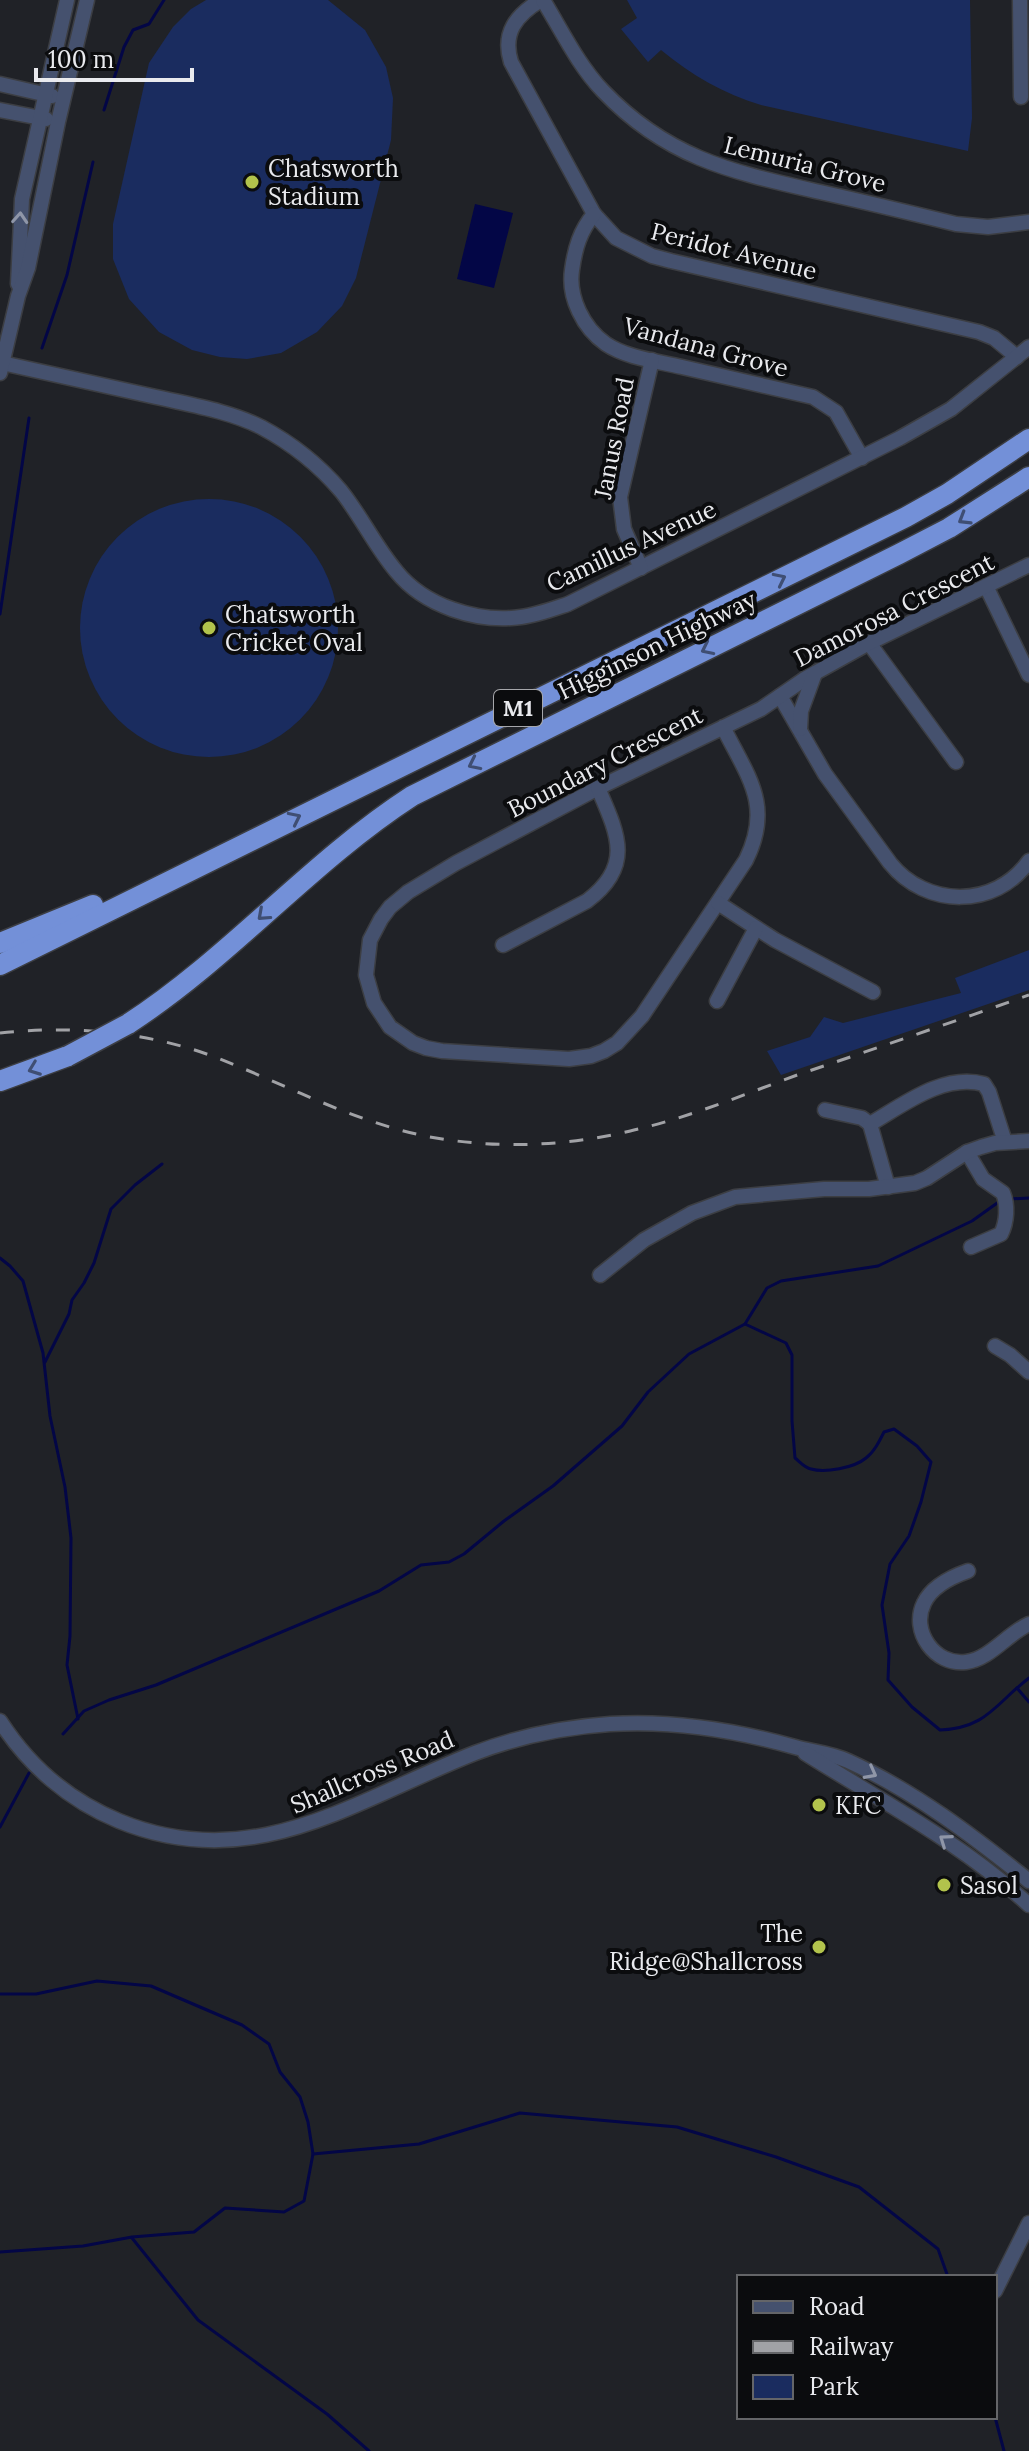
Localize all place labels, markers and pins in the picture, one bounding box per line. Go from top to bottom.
place label: Chatsworth Stadium [268,153,399,212]
marker: Chatsworth Stadium [243,173,261,191]
place label: Chatsworth Cricket Oval [225,599,363,658]
marker: Chatsworth Cricket Oval [200,619,218,637]
place label: KFC [835,1790,881,1821]
marker: KFC [810,1796,828,1814]
place label: Sasol [960,1870,1018,1901]
marker: Sasol [935,1876,953,1894]
place label: The Ridge@Shallcross [609,1918,803,1977]
marker: The Ridge@Shallcross [810,1938,828,1956]

